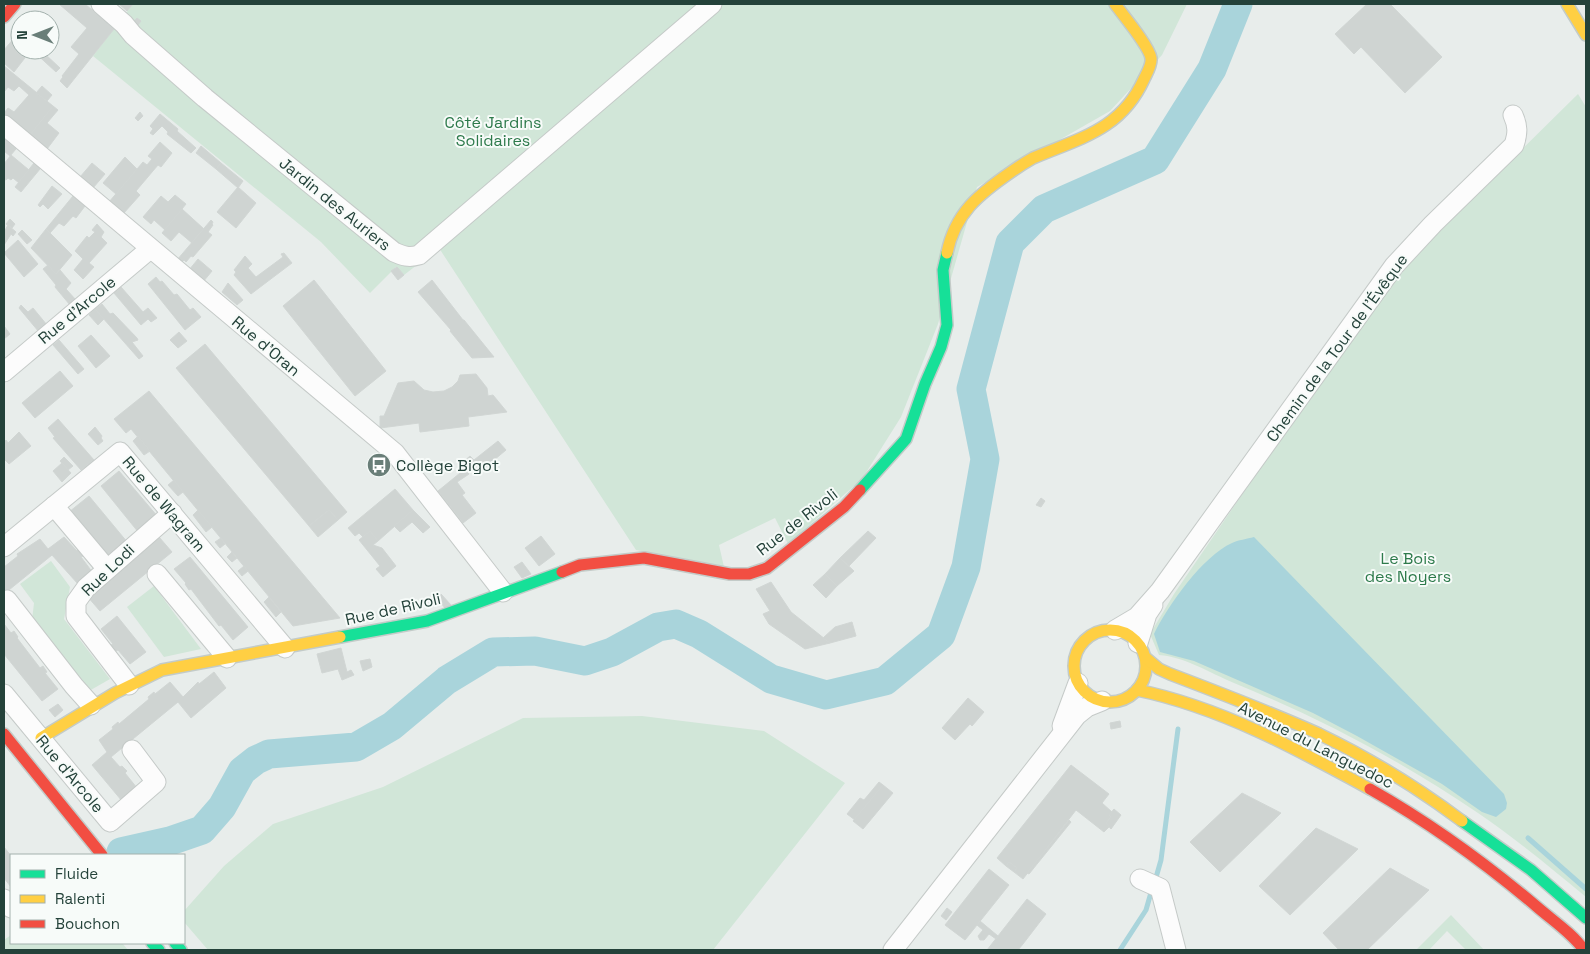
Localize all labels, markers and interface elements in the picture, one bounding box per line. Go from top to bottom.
north arrow [10,10,60,60]
text: N [13,30,31,40]
park label: Côté Jardins Solidaires [444,112,542,151]
street label: Jardin des Auriers [275,152,395,256]
street label: Chemin de la Tour de l'Évêque [1262,250,1412,446]
street label: Rue d'Arcole [34,271,120,349]
street label: Rue d'Oran [227,311,305,381]
street label: Rue de Wagram [118,452,210,556]
bus stop icon: Collège Bigot [366,452,392,478]
place label: Collège Bigot [396,455,499,476]
street label: Rue de Rivoli [752,484,842,560]
street label: Rue Lodi [77,539,139,601]
park label: Le Bois des Noyers [1365,548,1451,587]
street label: Rue de Rivoli [343,588,443,630]
street label: Avenue du Languedoc [1235,697,1397,793]
street label: Rue d'Arcole [31,731,109,817]
legend [10,854,185,944]
text: Fluide [55,864,98,883]
text: Ralenti [55,889,105,908]
text: Bouchon [55,914,120,933]

